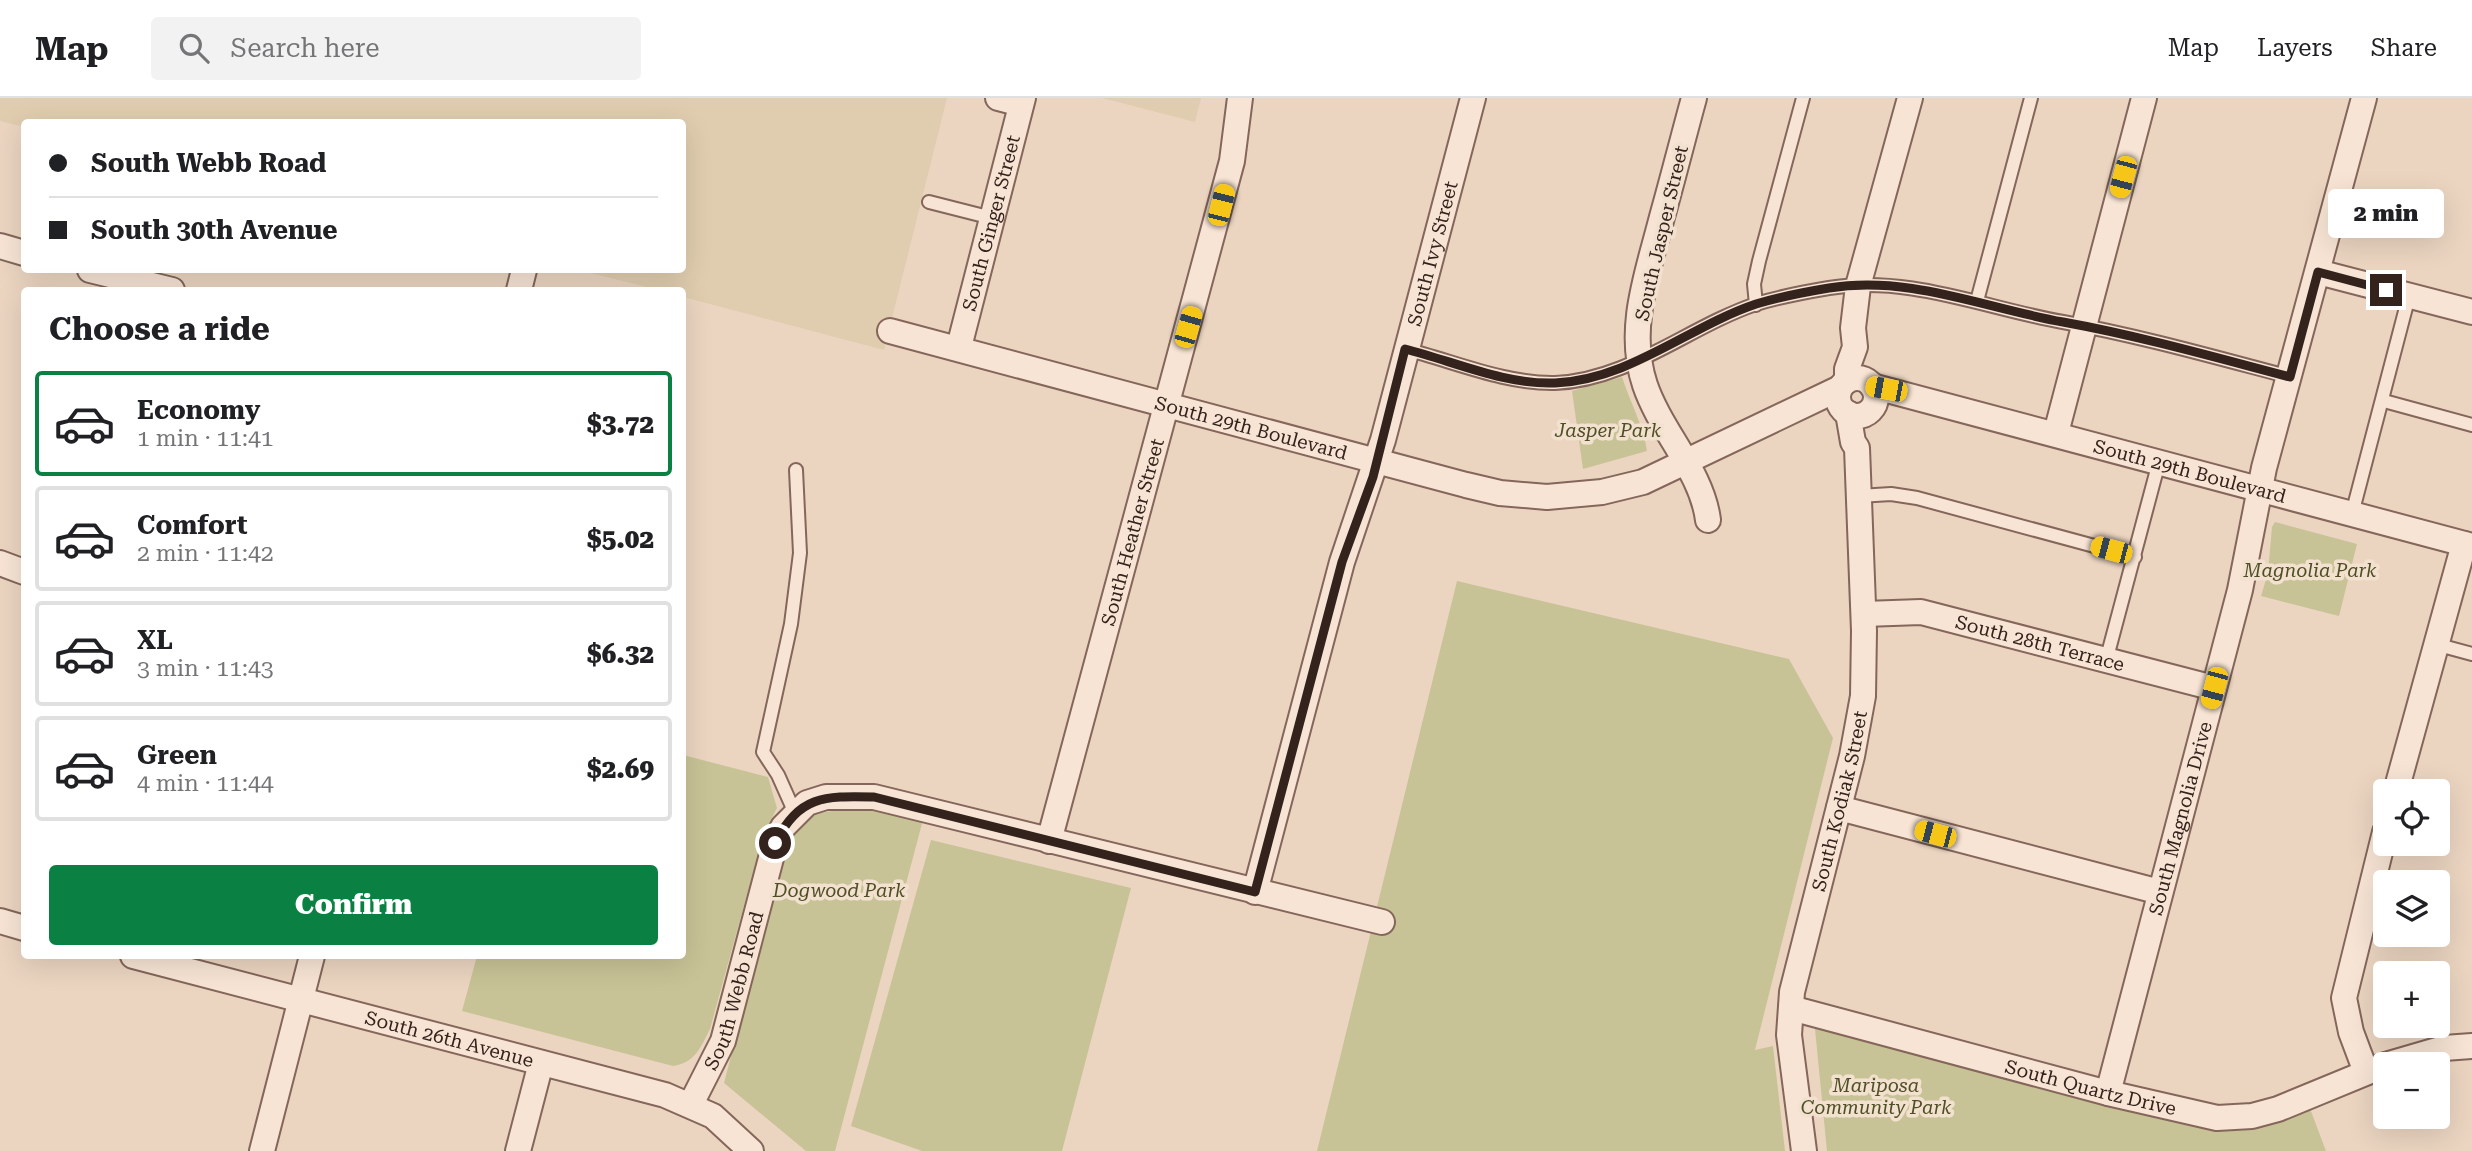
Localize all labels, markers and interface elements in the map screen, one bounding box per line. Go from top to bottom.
search box [151,17,641,80]
text: Map [35,29,109,68]
icon: search [175,29,213,67]
text: Search here [231,33,380,63]
text: Map [2168,34,2219,62]
text: Layers [2257,34,2333,62]
text: Share [2371,34,2437,62]
street label: South Ginger Street [958,133,1025,314]
street label: South Jasper Street [1630,143,1693,323]
text: South Webb Road [91,148,326,178]
car [2108,154,2139,200]
street label: South Ivy Street [1403,179,1463,328]
car [1206,182,1237,228]
callout: 2 min [2328,188,2444,238]
text: 2 min [2354,200,2418,227]
text: South 30th Avenue [91,215,338,245]
route end [2370,274,2402,306]
car [1173,304,1204,350]
text: Choose a ride [49,310,270,348]
car [1864,375,1909,403]
street label: South 29th Boulevard [1152,391,1350,465]
icon: car [53,392,116,455]
text: Economy [137,395,260,425]
text: $3.72 [587,409,654,439]
park label: Jasper Park [1554,419,1662,442]
text: 1 min · 11:41 [137,425,274,452]
street label: South 29th Boulevard [2091,435,2289,508]
street label: South Heather Street [1096,436,1169,628]
icon: car [53,507,116,570]
text: Comfort [137,510,247,540]
text: $5.02 [587,524,654,554]
car [2088,534,2135,566]
text: 2 min · 11:42 [137,540,274,567]
park label: Magnolia Park [2243,559,2377,582]
street label: South 28th Terrace [1953,610,2127,676]
icon: car [53,622,116,685]
text: XL [137,625,173,655]
text: $6.32 [587,639,654,669]
text: 3 min · 11:43 [137,655,274,682]
car [2199,665,2230,711]
street label: South Kodiak Street [1807,709,1872,894]
street label: South Magnolia Drive [2144,719,2217,918]
icon: car [53,737,116,800]
text: Green [137,740,217,770]
text: $2.69 [587,754,654,784]
text: 4 min · 11:44 [137,770,274,797]
map controls [2373,779,2450,1129]
button: locate [2373,779,2450,856]
car [1912,818,1959,850]
route start [759,827,791,859]
button: Confirm [49,865,658,945]
button: layers [2373,870,2450,947]
park label: Dogwood Park [772,879,906,902]
street label: South Webb Road [699,909,769,1074]
button: + [2373,961,2450,1038]
street label: South 26th Avenue [362,1006,536,1072]
button: − [2373,1052,2450,1129]
street label: South Quartz Drive [2002,1055,2178,1120]
park label: Mariposa Community Park [1801,1074,1952,1119]

